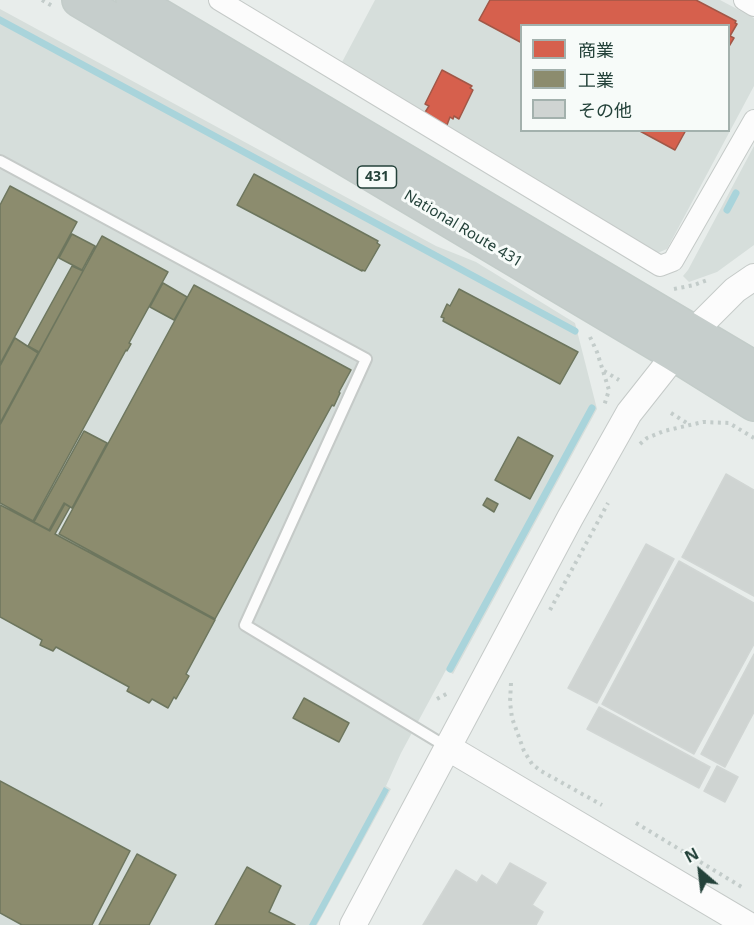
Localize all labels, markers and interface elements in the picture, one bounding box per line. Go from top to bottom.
legend [520,24,730,132]
text: 商業 [578,38,614,62]
text: 工業 [578,68,614,92]
text: その他 [578,98,632,122]
road number: 431 [358,166,397,188]
street label: National Route 431 [401,187,525,271]
north arrow [670,841,730,901]
text: N [681,842,702,868]

